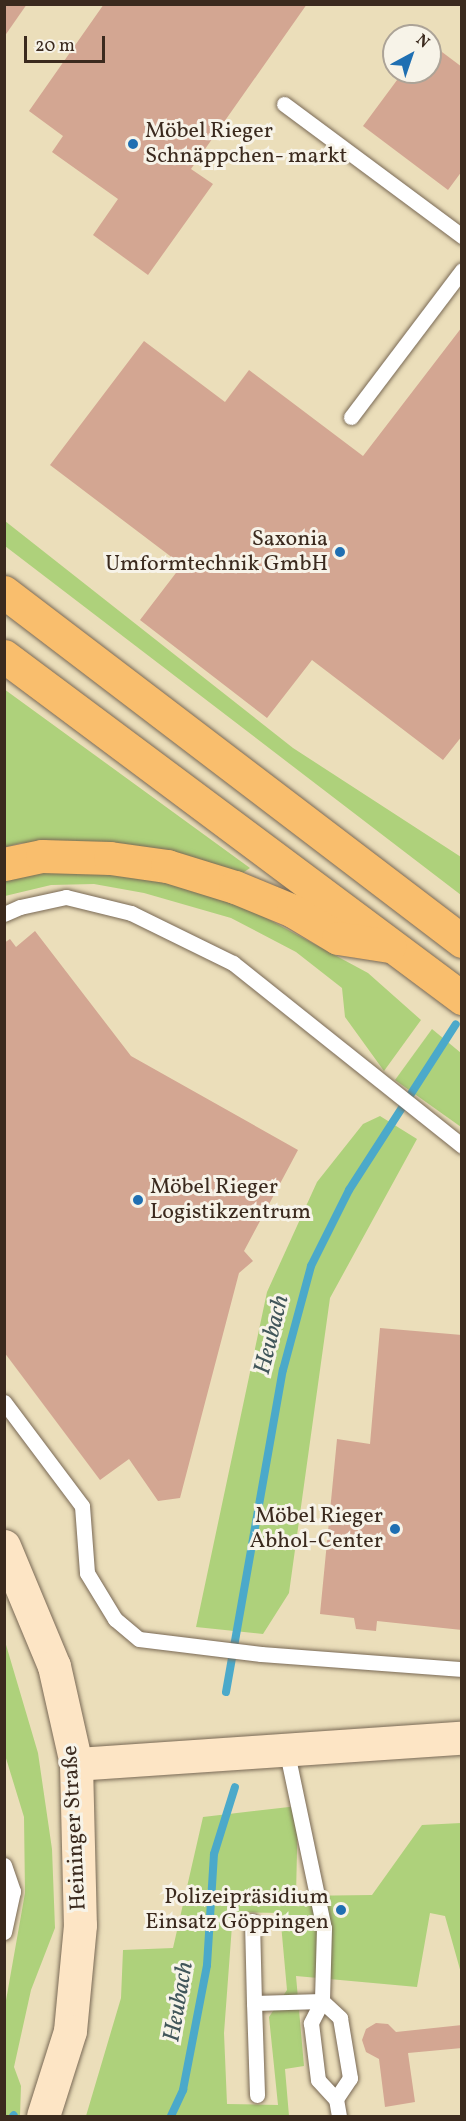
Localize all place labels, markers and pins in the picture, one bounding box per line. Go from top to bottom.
place label: Möbel Rieger Schnäppchen- markt [145,118,348,170]
marker: Möbel Rieger Schnäppchen- markt [126,137,140,151]
place label: Saxonia Umformtechnik GmbH [105,526,328,578]
marker: Saxonia Umformtechnik GmbH [333,545,347,559]
place label: Möbel Rieger Logistikzentrum [150,1174,311,1226]
marker: Möbel Rieger Logistikzentrum [131,1193,145,1207]
place label: Möbel Rieger Abhol-Center [250,1503,383,1554]
marker: Möbel Rieger Abhol-Center [388,1522,402,1536]
place label: Polizeipräsidium Einsatz Göppingen [145,1884,329,1936]
marker: Polizeipräsidium Einsatz Göppingen [334,1903,348,1917]

